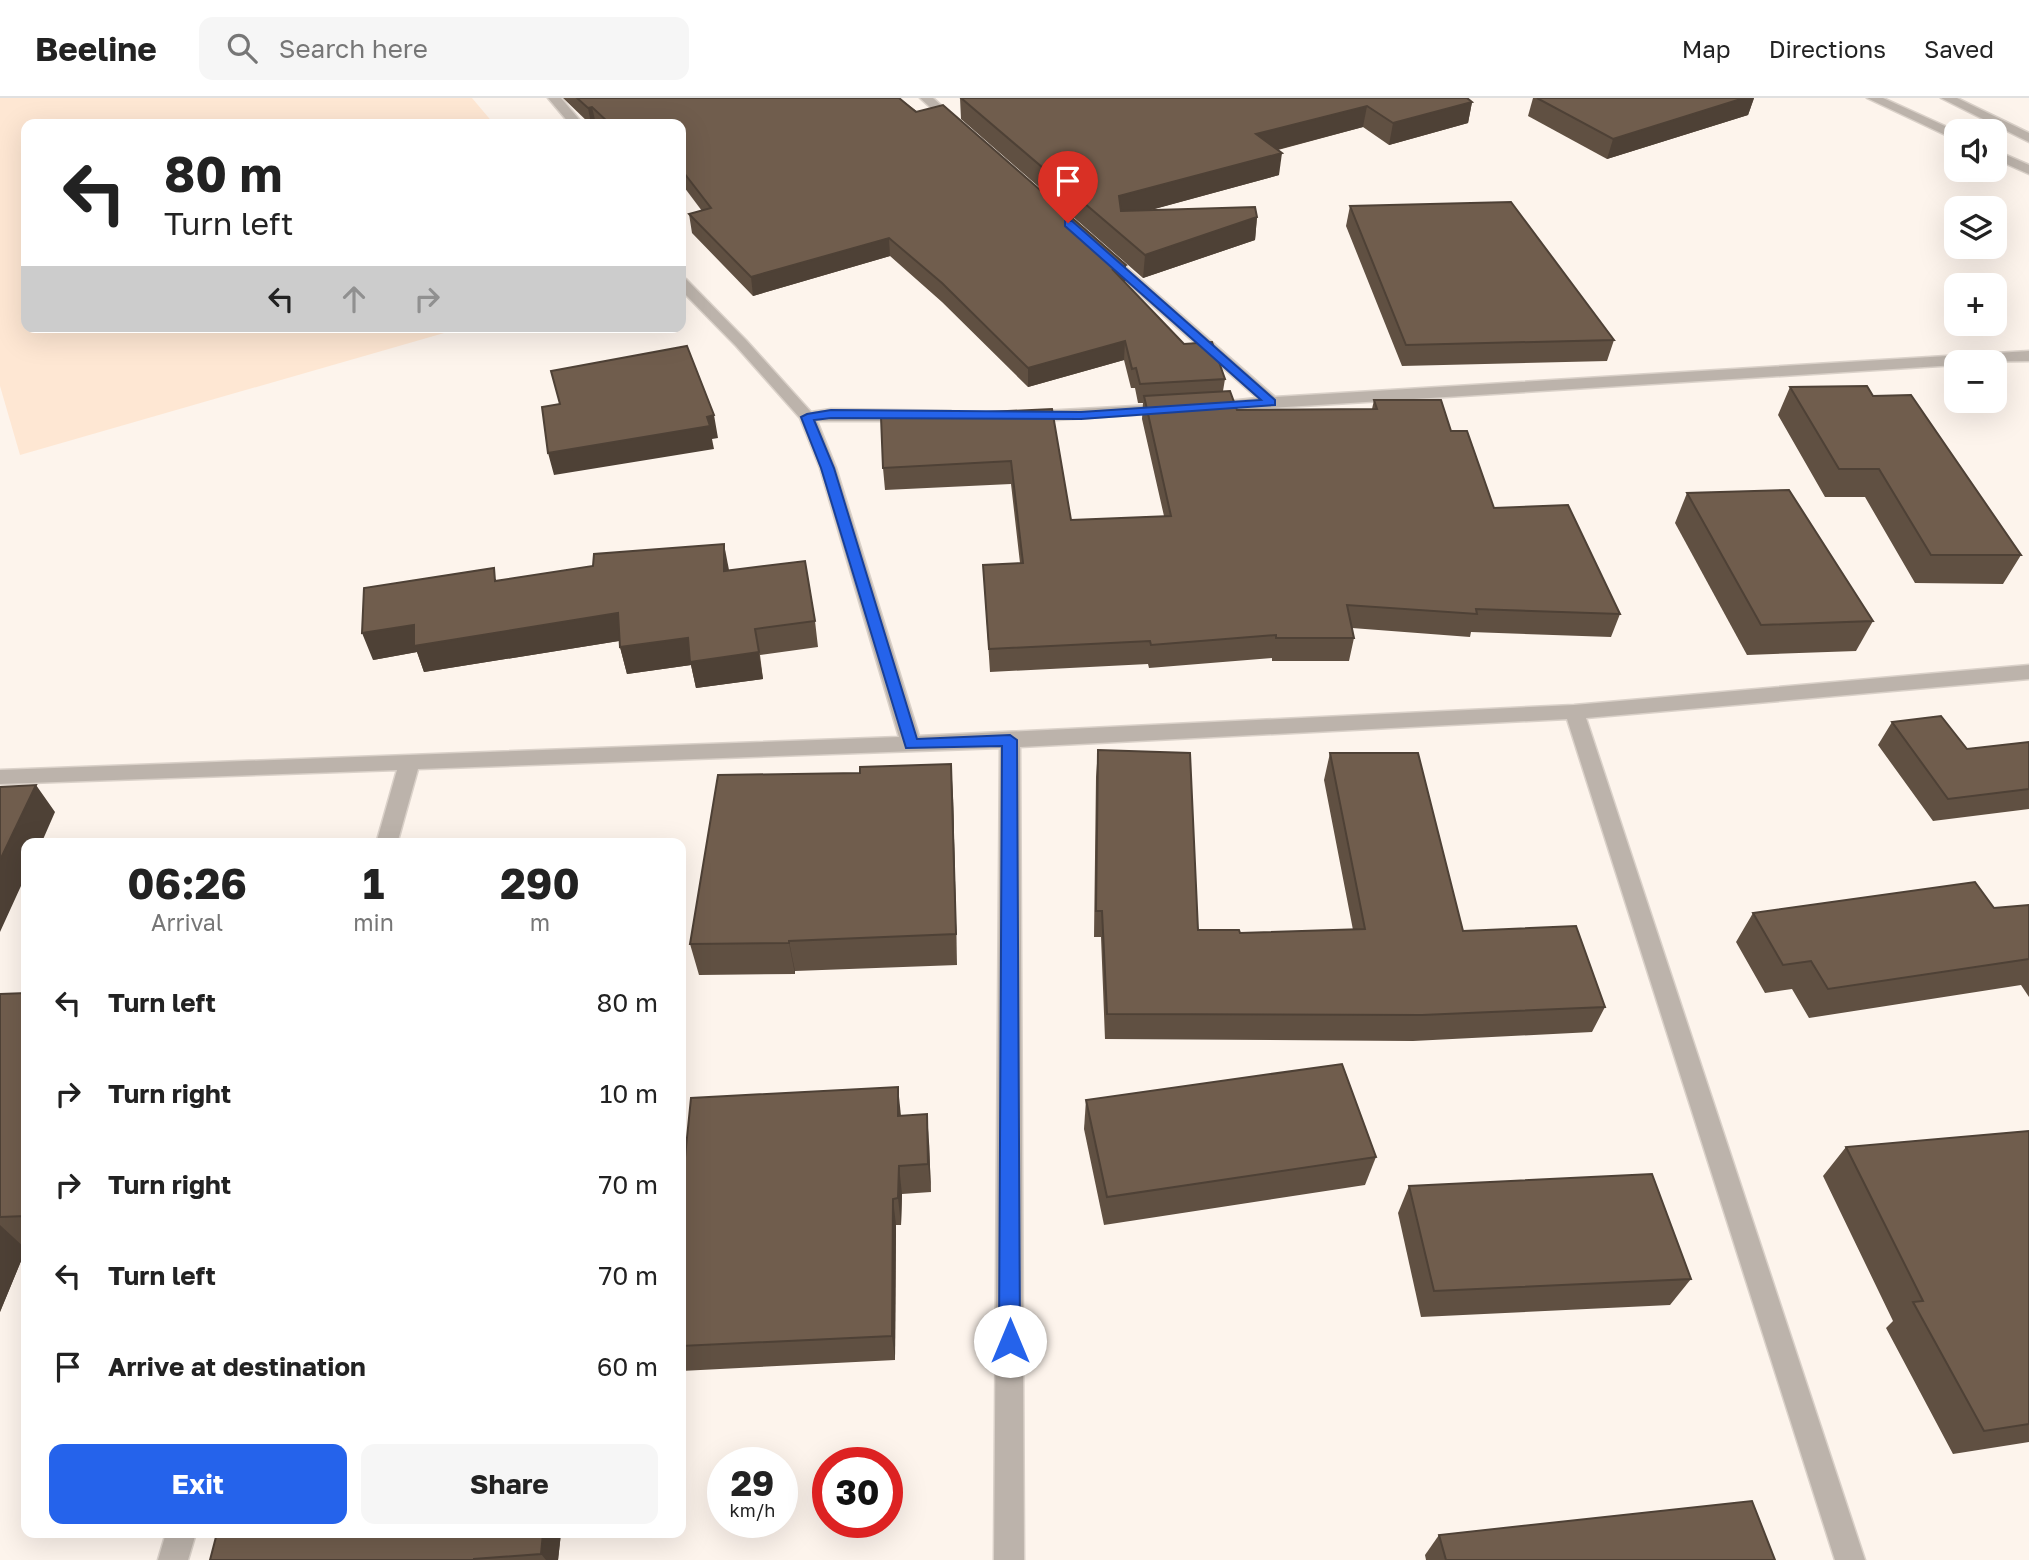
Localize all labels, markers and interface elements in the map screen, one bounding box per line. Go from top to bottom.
search box [199,17,689,80]
text: Beeline [35,29,157,68]
icon: search [223,29,261,67]
text: Search here [279,33,428,64]
text: Map [1682,34,1731,63]
text: Directions [1769,34,1886,63]
text: Saved [1924,34,1994,63]
map controls [1944,119,2007,413]
button: sound [1944,119,2007,182]
text: 80 m [164,144,282,203]
icon: left [49,147,140,238]
pin [1038,151,1098,223]
icon: arrive [1049,162,1087,200]
button: layers [1944,196,2007,259]
text: Turn left [164,204,293,242]
button: + [1944,273,2007,336]
icon: left [262,280,300,318]
icon: ahead [335,280,373,318]
icon: right [408,280,446,318]
button: − [1944,350,2007,413]
text: 06:26 [127,858,247,908]
text: 1 [363,858,384,908]
text: 290 [500,858,580,908]
text: Arrival [151,908,223,936]
text: min [353,908,394,936]
text: m [530,908,550,936]
icon: left [49,984,87,1022]
text: Turn left [108,987,216,1018]
text: 80 m [597,987,658,1018]
icon: right [49,1075,87,1113]
text: Turn right [108,1078,231,1109]
text: 10 m [600,1078,658,1109]
icon: right [49,1166,87,1204]
text: Turn right [108,1169,231,1200]
text: 70 m [599,1169,658,1200]
icon: left [49,1257,87,1295]
text: Turn left [108,1260,216,1291]
text: 70 m [599,1260,658,1291]
position arrow [973,1304,1047,1378]
icon: arrive [49,1348,87,1386]
text: Arrive at destination [108,1351,366,1382]
text: 60 m [597,1351,658,1382]
button: Exit [49,1444,347,1524]
button: Share [361,1444,658,1524]
speed limit sign: 30 [812,1447,903,1538]
text: 29 [731,1462,774,1504]
text: km/h [730,1499,775,1521]

